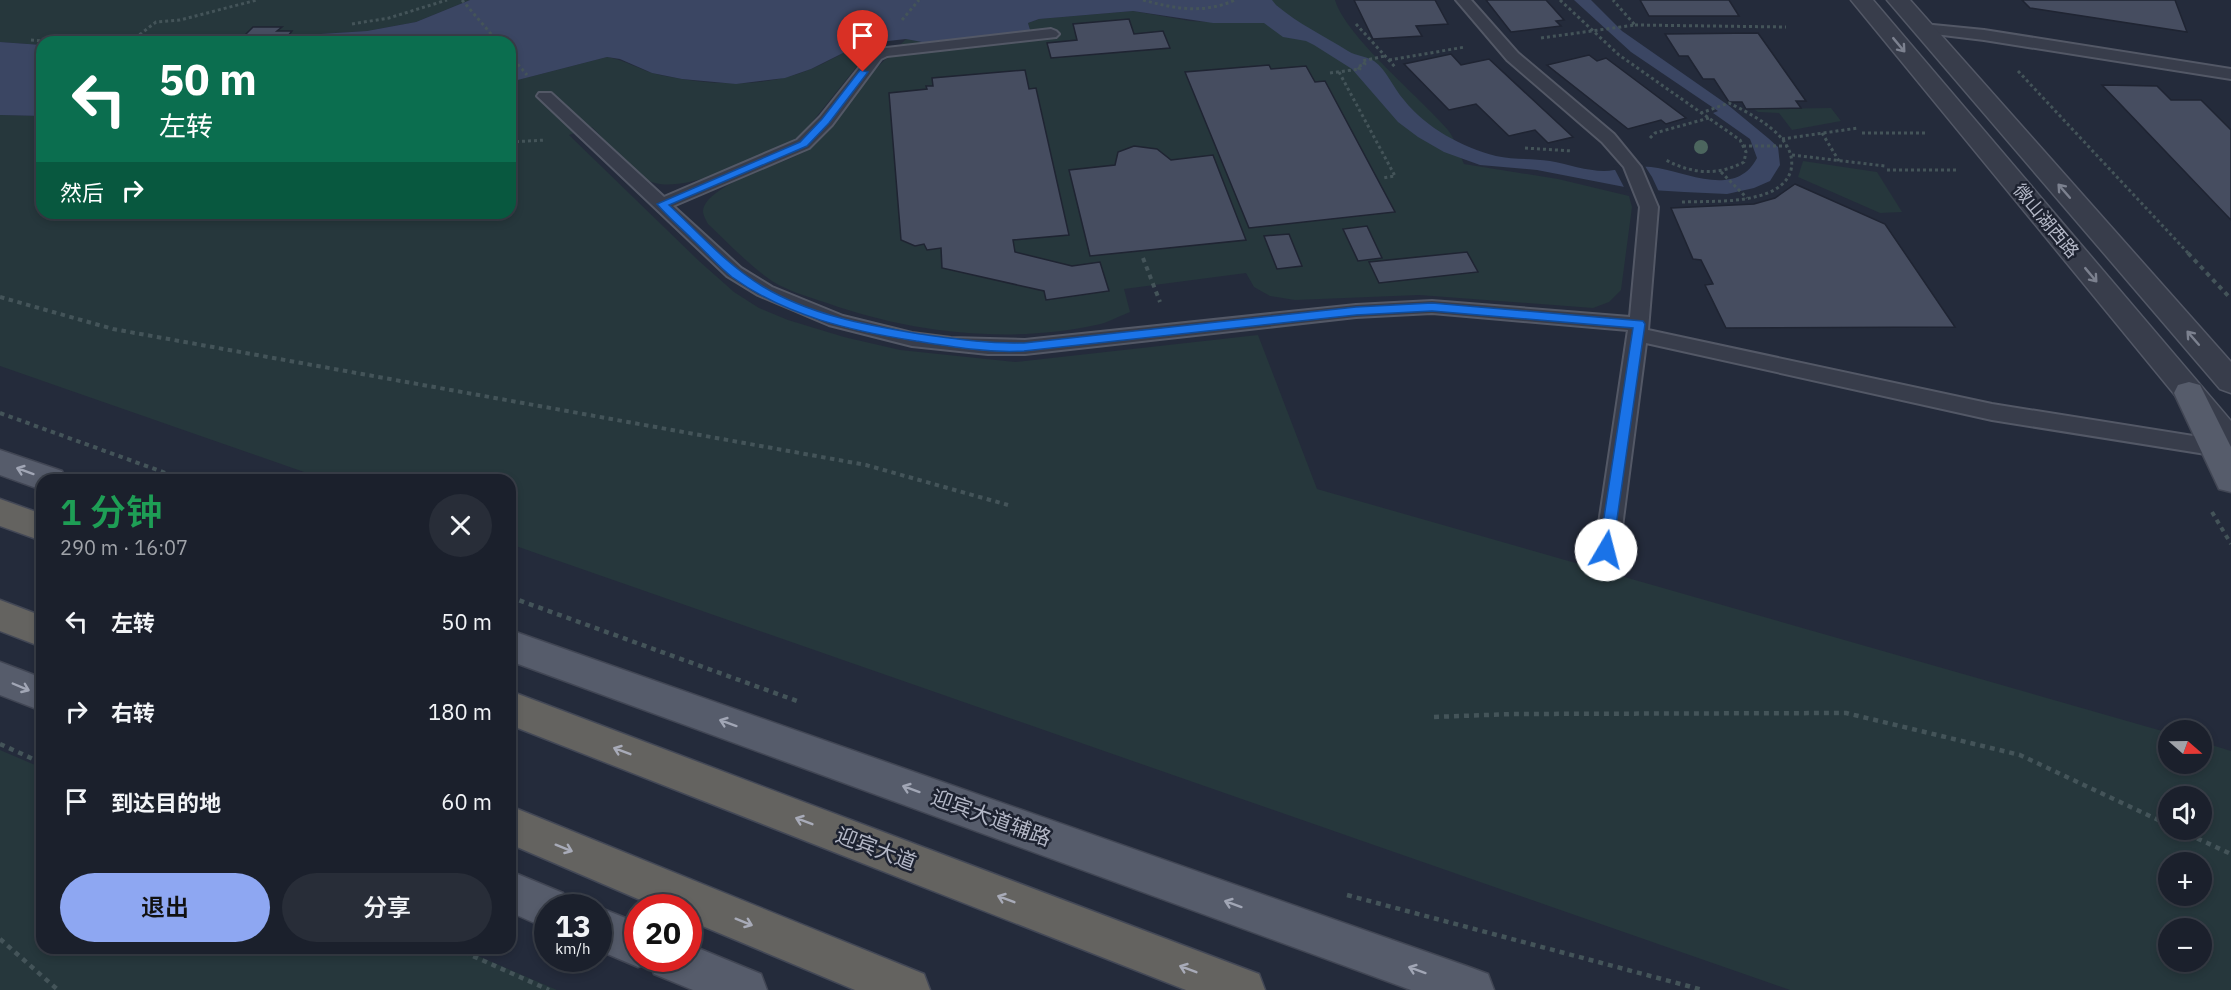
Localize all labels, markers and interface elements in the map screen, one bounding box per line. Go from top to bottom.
pin [837,10,888,72]
icon: arrive [846,19,879,52]
one-way arrow [1893,37,1906,53]
text: 50 m [159,52,257,107]
icon: left [60,60,138,138]
text: 左转 [159,108,213,143]
icon: right [116,174,149,207]
text: 然后 [60,178,104,207]
street label: 微山湖西路 [2009,179,2084,263]
one-way arrow [2057,184,2071,199]
one-way arrow [2085,267,2098,283]
one-way arrow [2186,330,2199,346]
one-way arrow [16,465,35,476]
text: 1 分钟 [60,488,162,535]
button: close [429,494,492,557]
position arrow [1574,518,1638,582]
text: 290 m · 16:07 [60,534,188,561]
icon: left [60,605,93,638]
text: 50 m [441,607,492,636]
text: 左转 [111,608,155,637]
one-way arrow [11,682,30,693]
icon: right [60,695,93,728]
text: 180 m [428,697,492,726]
text: 右转 [111,698,155,727]
one-way arrow [719,717,738,728]
north arrow [2158,720,2212,774]
map controls [2158,720,2212,972]
one-way arrow [614,745,632,756]
street label: 迎宾大道辅路 [927,782,1055,852]
one-way arrow [902,783,921,794]
icon: arrive [60,785,93,818]
button: sound [2158,786,2212,840]
text: 60 m [441,787,492,816]
text: 到达目的地 [111,788,221,817]
one-way arrow [796,815,814,826]
street label: 迎宾大道 [832,820,921,876]
one-way arrow [554,843,573,854]
button: + [2158,852,2212,906]
button: 退出 [60,873,270,942]
button: 分享 [282,873,492,942]
one-way arrow [997,893,1016,904]
speed limit sign: 20 [624,894,702,972]
one-way arrow [1224,898,1243,909]
text: 13 [555,906,591,945]
one-way arrow [735,917,753,928]
button: − [2158,918,2212,972]
text: km/h [555,939,591,958]
one-way arrow [1179,963,1198,974]
one-way arrow [1408,964,1427,975]

